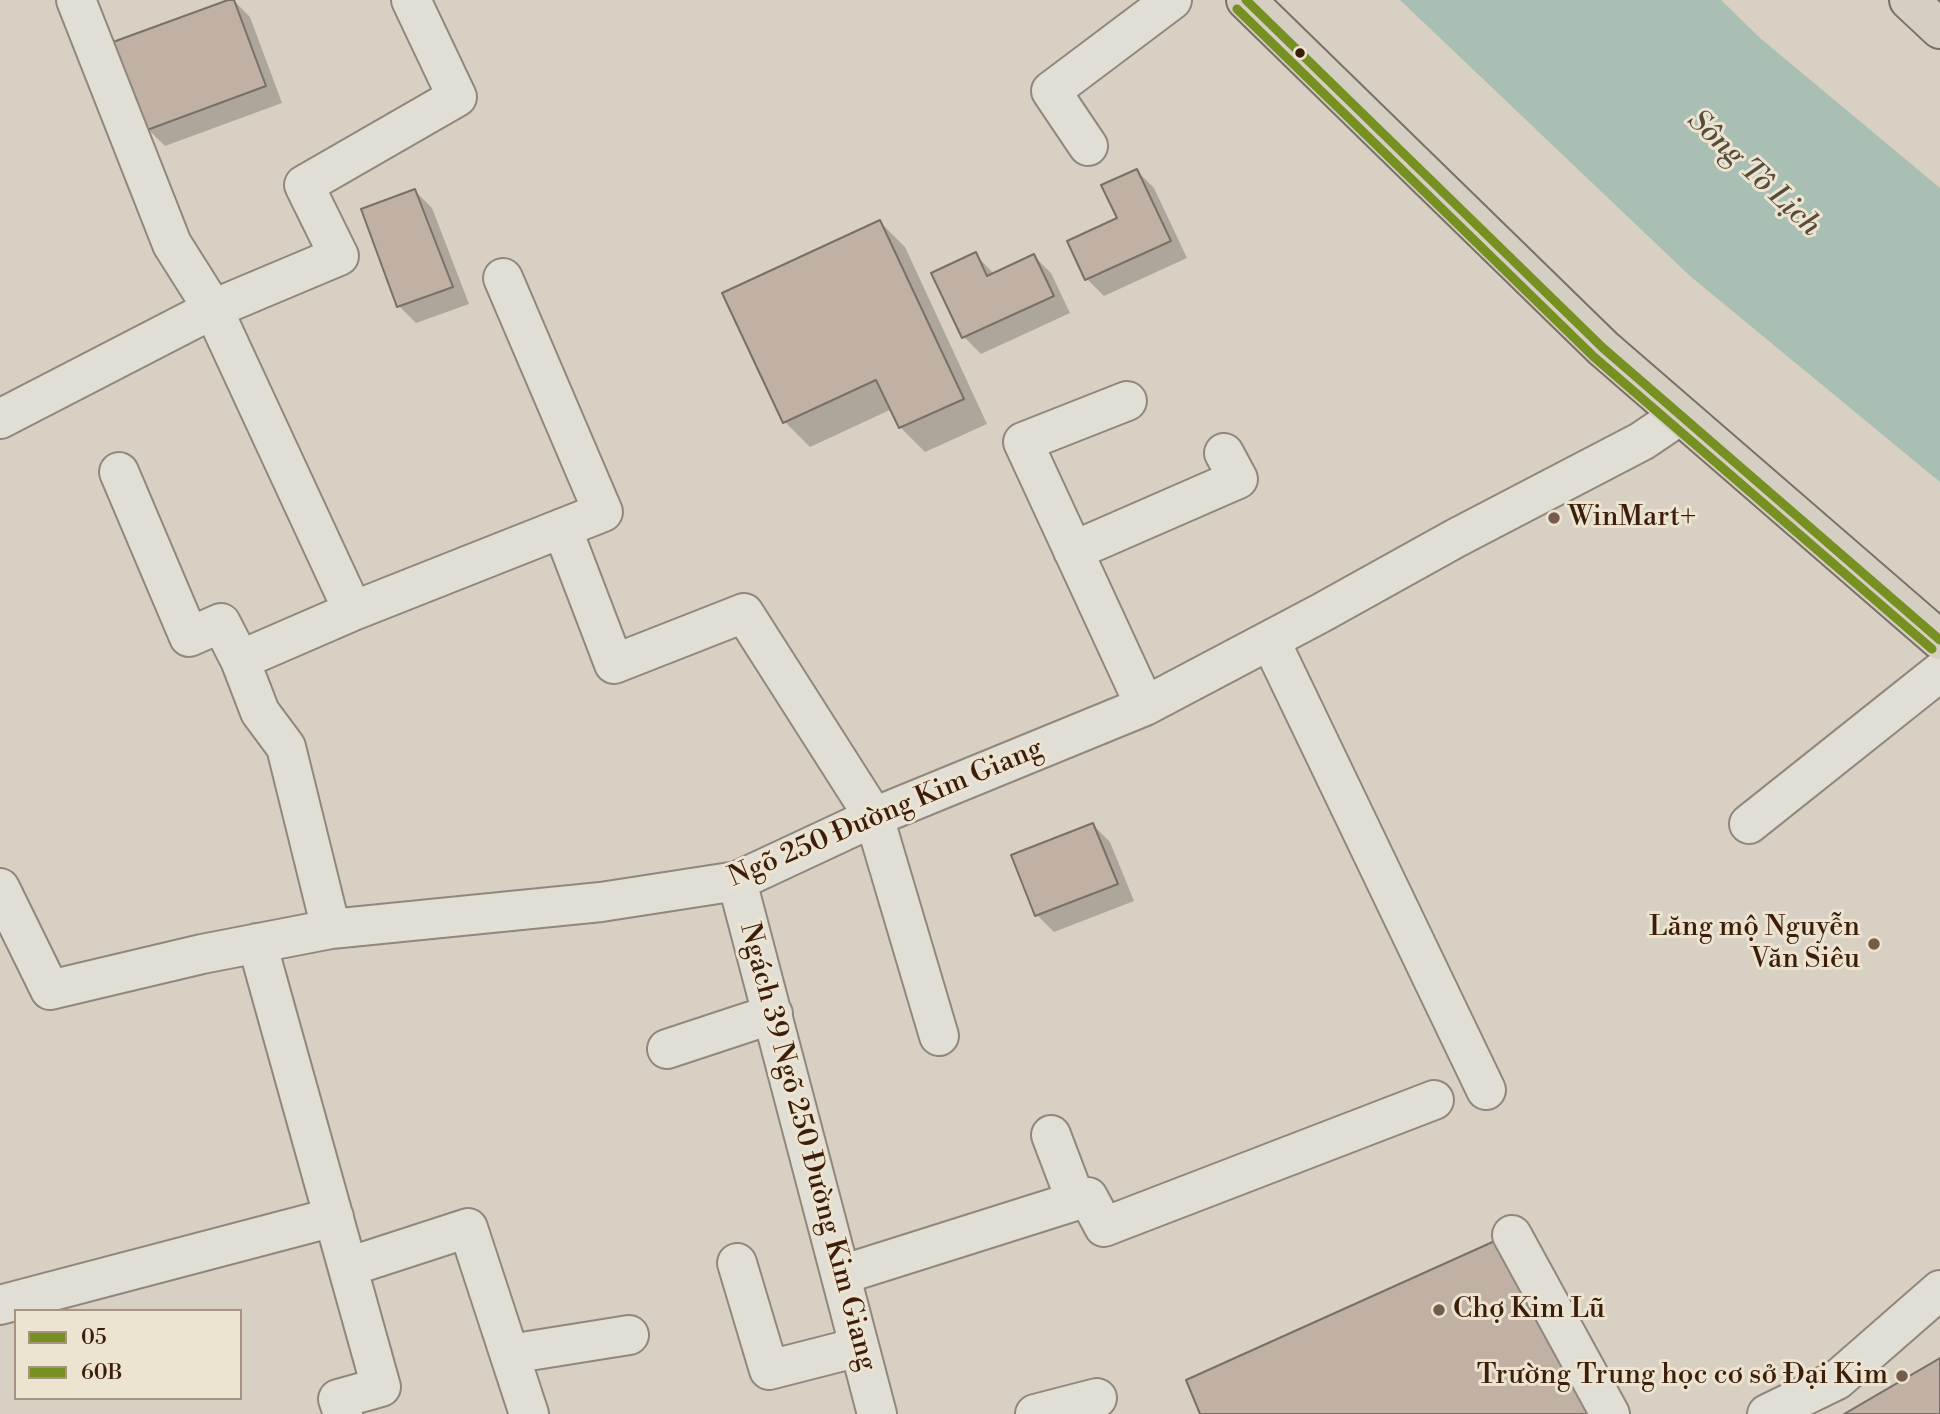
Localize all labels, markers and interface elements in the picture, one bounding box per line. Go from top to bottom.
unlabelled marker [1293,46,1307,60]
water label: Sông Tô Lịch [1679,103,1827,245]
place label: WinMart+ [1568,501,1696,535]
marker: WinMart+ [1546,510,1562,526]
street label: Ngõ 250 Đường Kim Giang [724,732,1048,896]
place label: Lăng mộ Nguyễn Văn Siêu [1649,911,1860,977]
street label: Ngách 39 Ngõ 250 Đường Kim Giang [731,919,883,1375]
marker: Lăng mộ Nguyễn Văn Siêu [1866,936,1882,952]
place label: Chợ Kim Lũ [1453,1293,1605,1327]
marker: Chợ Kim Lũ [1431,1302,1447,1318]
legend [14,1309,242,1400]
text: 05 [81,1325,107,1351]
place label: Trường Trung học cơ sở Đại Kim [1477,1359,1888,1393]
text: 60B [81,1360,122,1386]
marker: Trường Trung học cơ sở Đại Kim [1894,1368,1910,1384]

